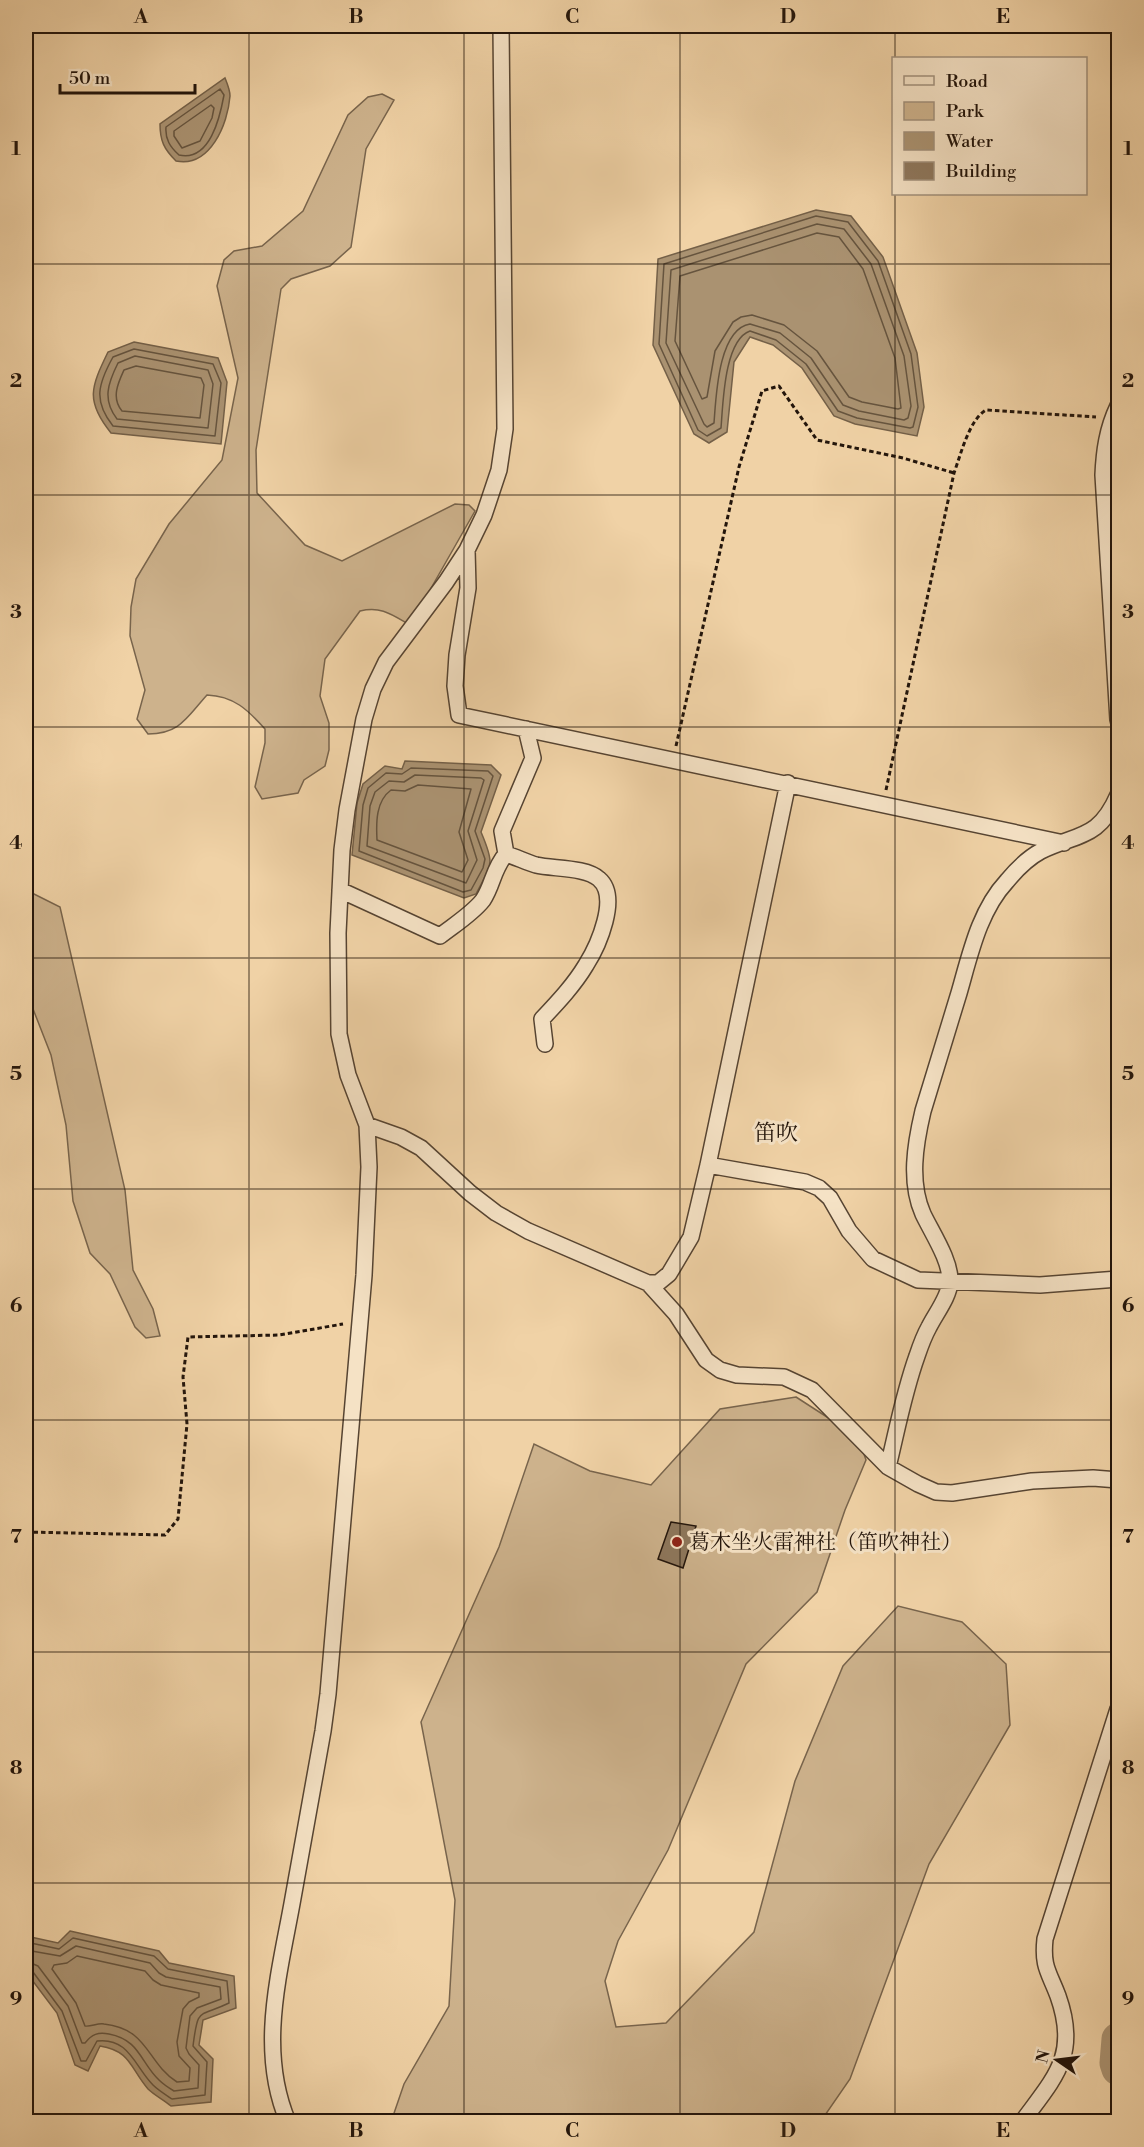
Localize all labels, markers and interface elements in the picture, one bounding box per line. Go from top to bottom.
text: A [133,5,149,30]
text: B [348,5,364,30]
text: C [565,5,579,30]
text: D [780,5,796,30]
text: E [996,5,1010,30]
scale bar [60,57,195,95]
legend [892,57,1087,195]
text: 50 m [69,67,111,90]
text: Road [946,70,989,93]
text: Park [946,100,985,123]
text: Water [945,130,994,153]
text: 1 [11,137,21,162]
text: 1 [1123,137,1133,162]
text: Building [945,160,1017,183]
text: 2 [10,369,22,394]
text: 2 [1122,369,1134,394]
text: 3 [10,600,22,625]
text: 3 [1122,600,1134,625]
text: 4 [9,831,23,856]
text: 4 [1121,831,1135,856]
text: 5 [10,1062,22,1087]
text: 5 [1122,1062,1134,1087]
district label: 笛吹 [754,1120,798,1147]
text: 6 [10,1294,23,1319]
text: 6 [1122,1294,1135,1319]
text: 7 [10,1525,22,1550]
text: 7 [1122,1525,1134,1550]
place label: 葛木坐火雷神社（笛吹神社） [689,1530,962,1556]
marker: 葛木坐火雷神社（笛吹神社） [670,1535,684,1549]
text: 8 [10,1756,23,1781]
text: 8 [1122,1756,1135,1781]
text: 9 [10,1987,22,2012]
text: 9 [1122,1987,1134,2012]
north arrow [1027,2030,1087,2090]
text: N [1032,2048,1055,2065]
text: A [133,2119,149,2144]
text: B [348,2119,364,2144]
text: C [565,2119,579,2144]
text: D [780,2119,796,2144]
text: E [996,2119,1010,2144]

